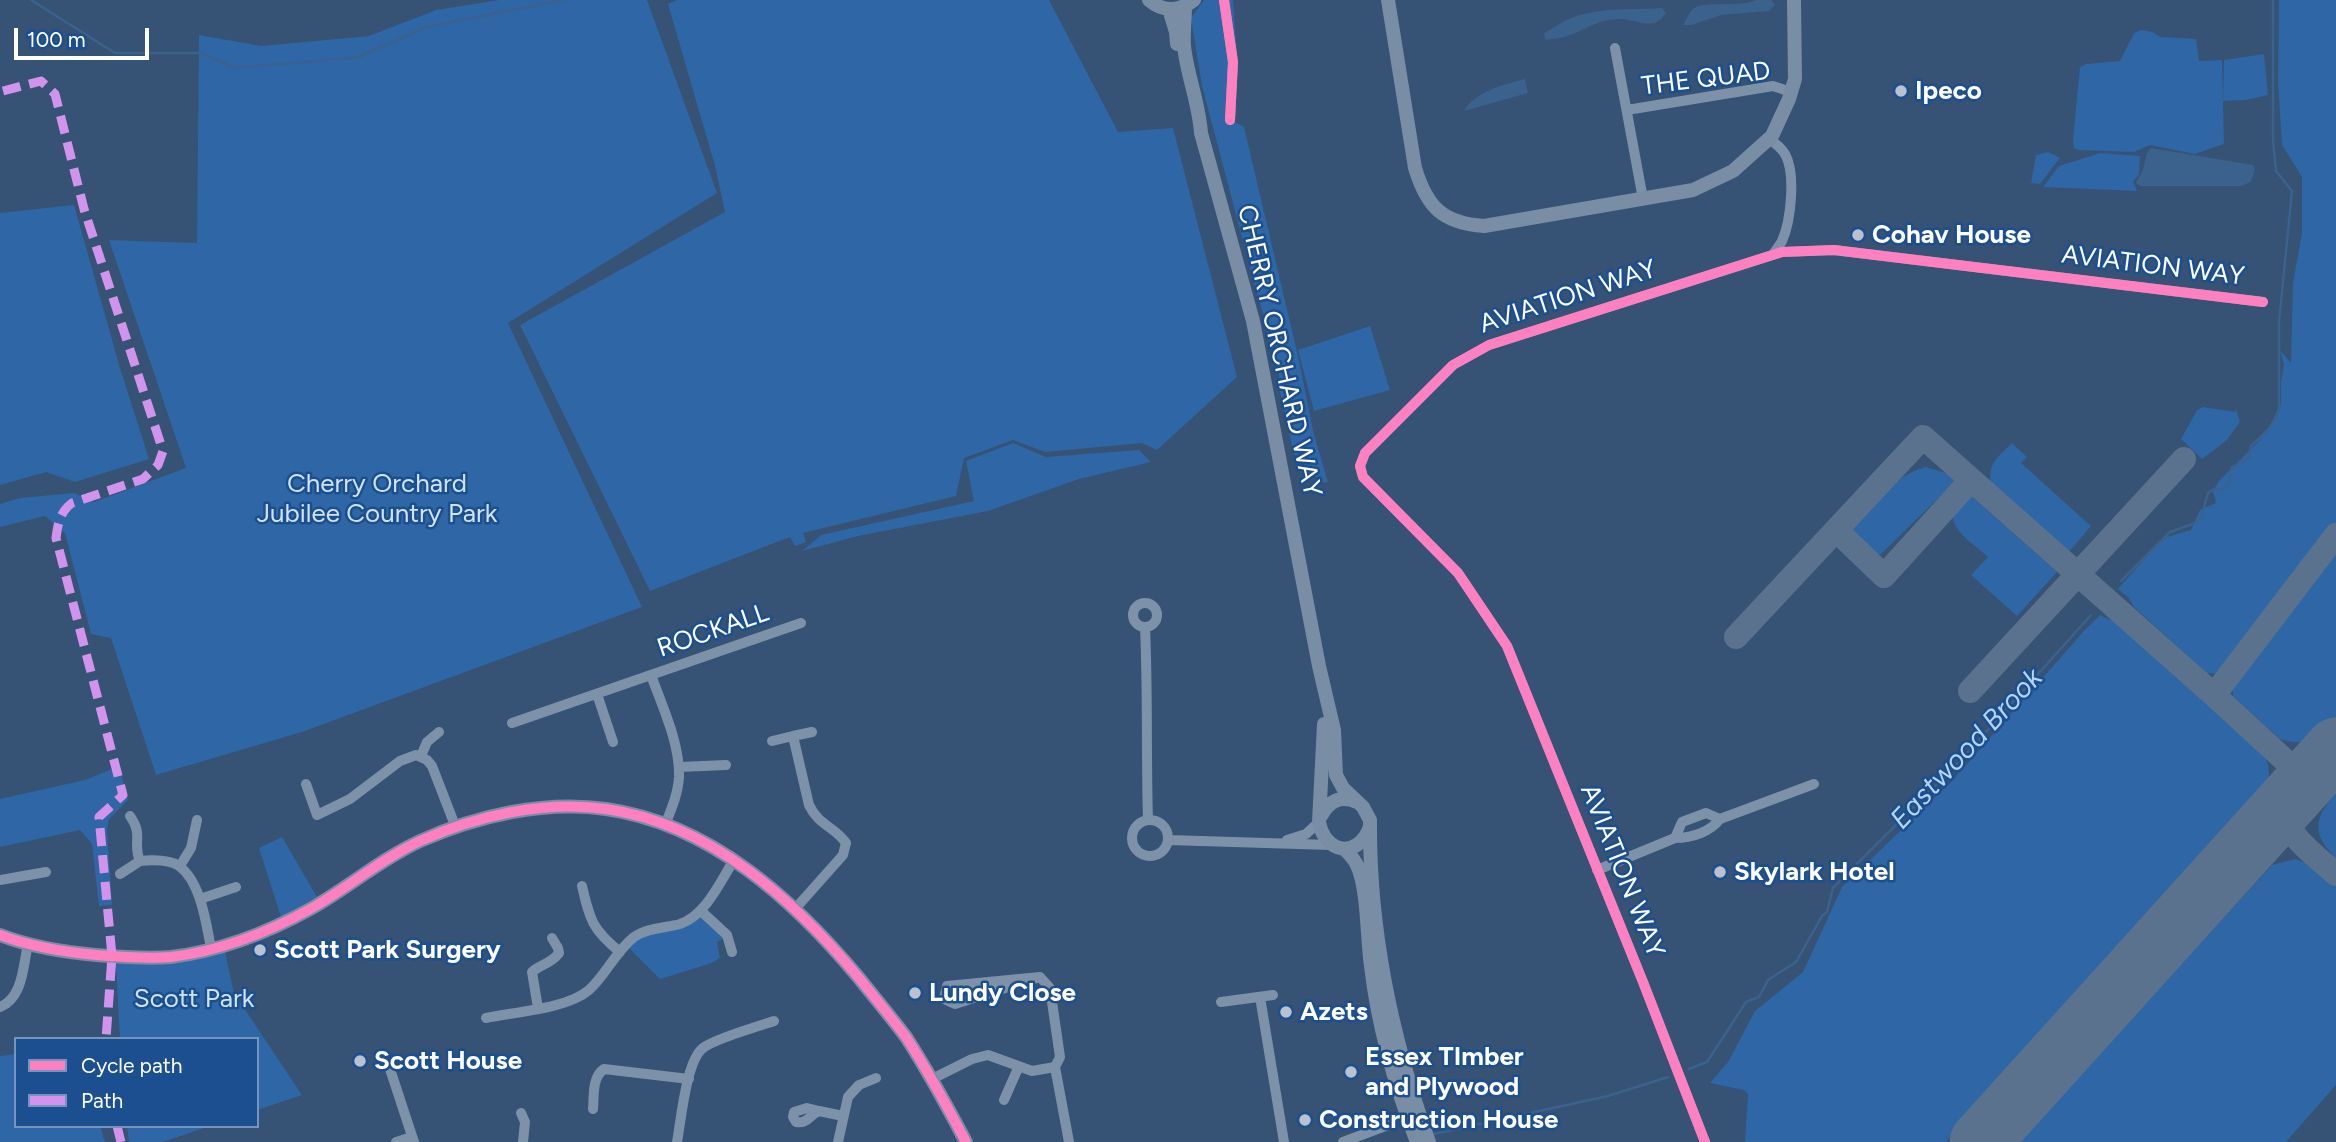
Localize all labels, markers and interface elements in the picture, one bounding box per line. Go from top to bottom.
scale bar [18,14,152,58]
text: 100 m [27,27,86,52]
street label: THE QUAD [1640,56,1772,102]
place label: Ipeco [1915,75,1982,107]
marker: Ipeco [1893,83,1909,99]
street label: CHERRY ORCHARD WAY [1230,202,1328,500]
place label: Cohav House [1872,219,2031,251]
marker: Cohav House [1850,227,1866,243]
street label: AVIATION WAY [2060,239,2246,293]
street label: AVIATION WAY [1476,254,1660,340]
park label: Cherry Orchard Jubilee Country Park [257,468,497,530]
street label: ROCKALL [653,597,773,665]
water label: Eastwood Brook [1884,662,2050,836]
street label: AVIATION WAY [1573,780,1671,962]
place label: Skylark Hotel [1734,856,1895,888]
marker: Skylark Hotel [1712,864,1728,880]
place label: Scott Park Surgery [274,934,501,966]
marker: Scott Park Surgery [252,942,268,958]
place label: Lundy Close [929,977,1076,1009]
park label: Scott Park [134,983,254,1015]
marker: Lundy Close [907,985,923,1001]
place label: Azets [1300,996,1368,1028]
marker: Azets [1278,1004,1294,1020]
legend [14,1037,259,1128]
place label: Essex TImber and Plywood [1365,1041,1524,1102]
place label: Scott House [374,1045,522,1077]
text: Cycle path [81,1053,182,1078]
marker: Scott House [352,1053,368,1069]
marker: Essex TImber and Plywood [1343,1064,1359,1080]
text: Path [81,1088,123,1113]
place label: Construction House [1319,1104,1558,1136]
marker: Construction House [1297,1112,1313,1128]

